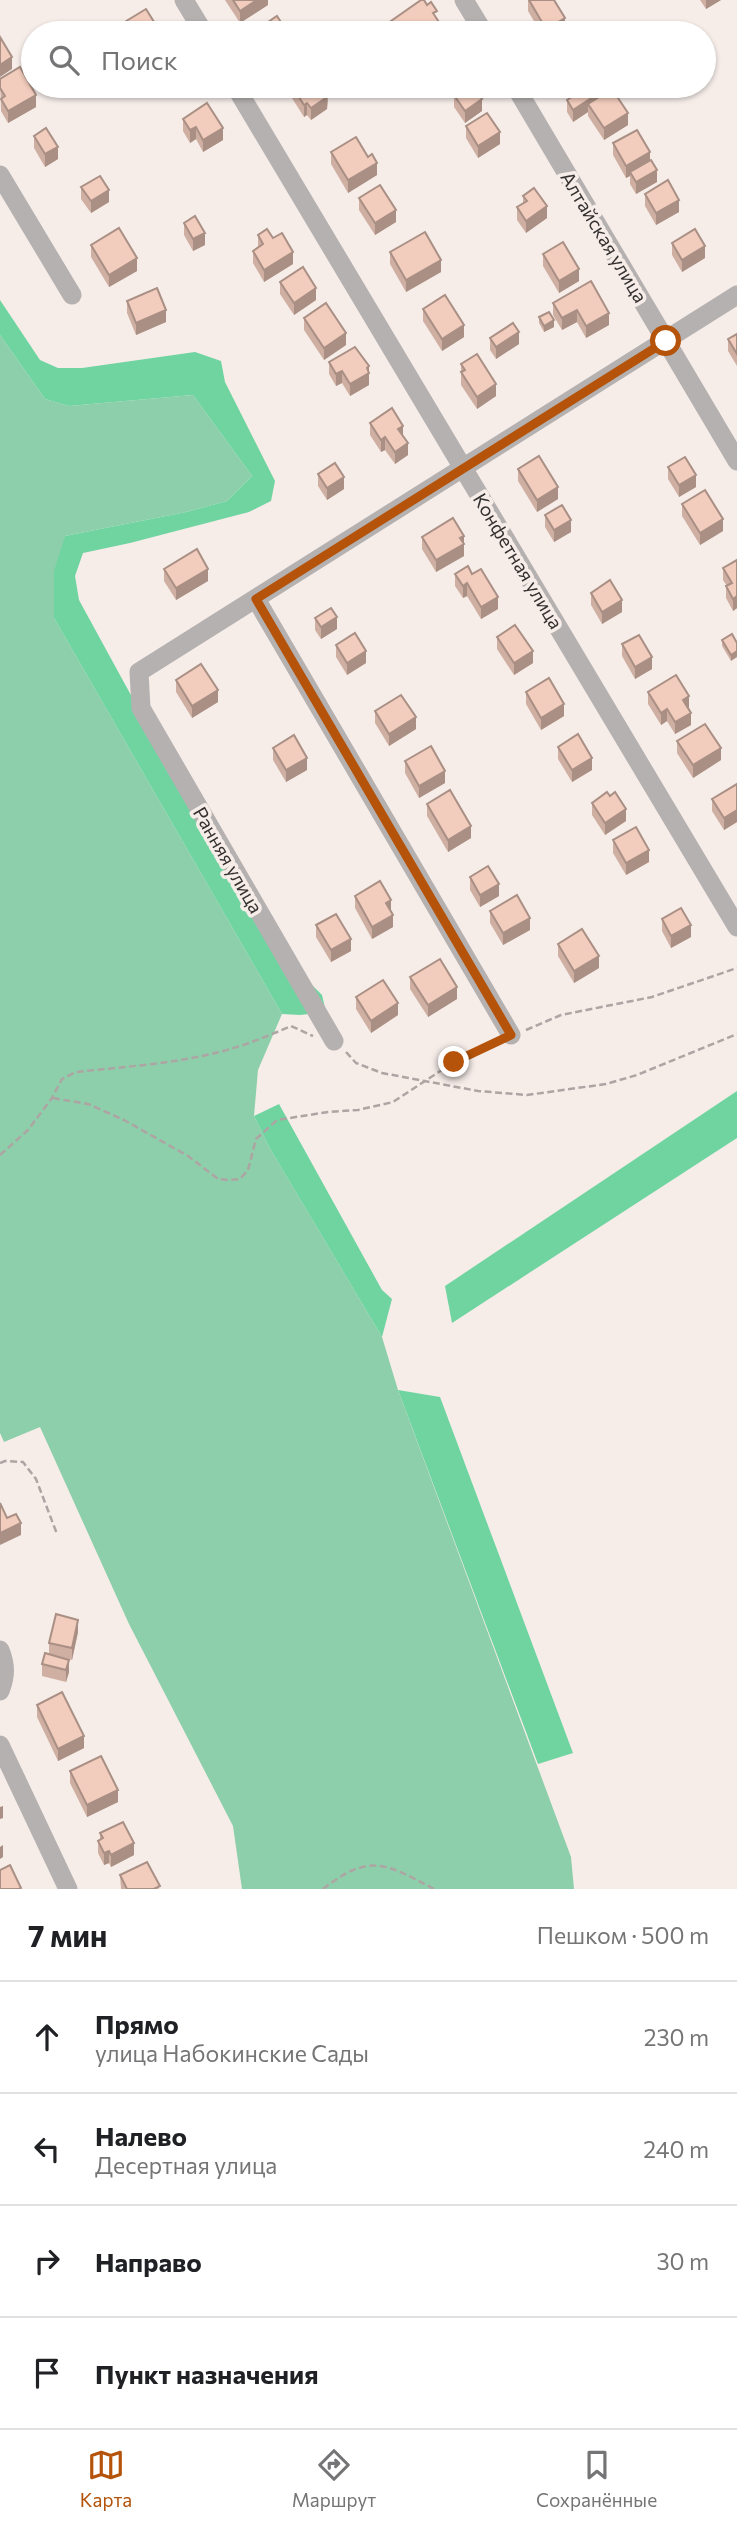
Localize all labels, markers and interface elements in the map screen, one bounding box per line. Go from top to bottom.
search box [21,21,716,98]
icon: search [45,41,83,79]
text: Поиск [101,44,178,75]
street label: Алтайская улица [556,167,653,306]
route start [650,325,681,356]
street label: Конфетная улица [469,489,568,633]
street label: Ранняя улица [189,802,268,917]
route end [438,1046,469,1077]
text: 7 мин [28,1916,107,1953]
text: Пешком · 500 m [537,1921,709,1949]
text: Прямо [95,2008,179,2039]
icon: ahead [28,2018,66,2056]
text: 230 m [644,2023,709,2051]
text: улица Набокинские Сады [95,2039,369,2067]
text: Налево [95,2120,187,2151]
icon: left [28,2130,66,2168]
text: 240 m [643,2135,709,2163]
text: Десертная улица [95,2151,277,2179]
icon: right [28,2242,66,2280]
text: Направо [95,2246,202,2277]
text: 30 m [656,2247,709,2275]
icon: arrive [28,2354,66,2392]
text: Пункт назначения [95,2358,319,2389]
tab: Карта [80,2446,132,2511]
tab: Маршрут [292,2446,376,2511]
tab: Сохранённые [536,2446,657,2511]

